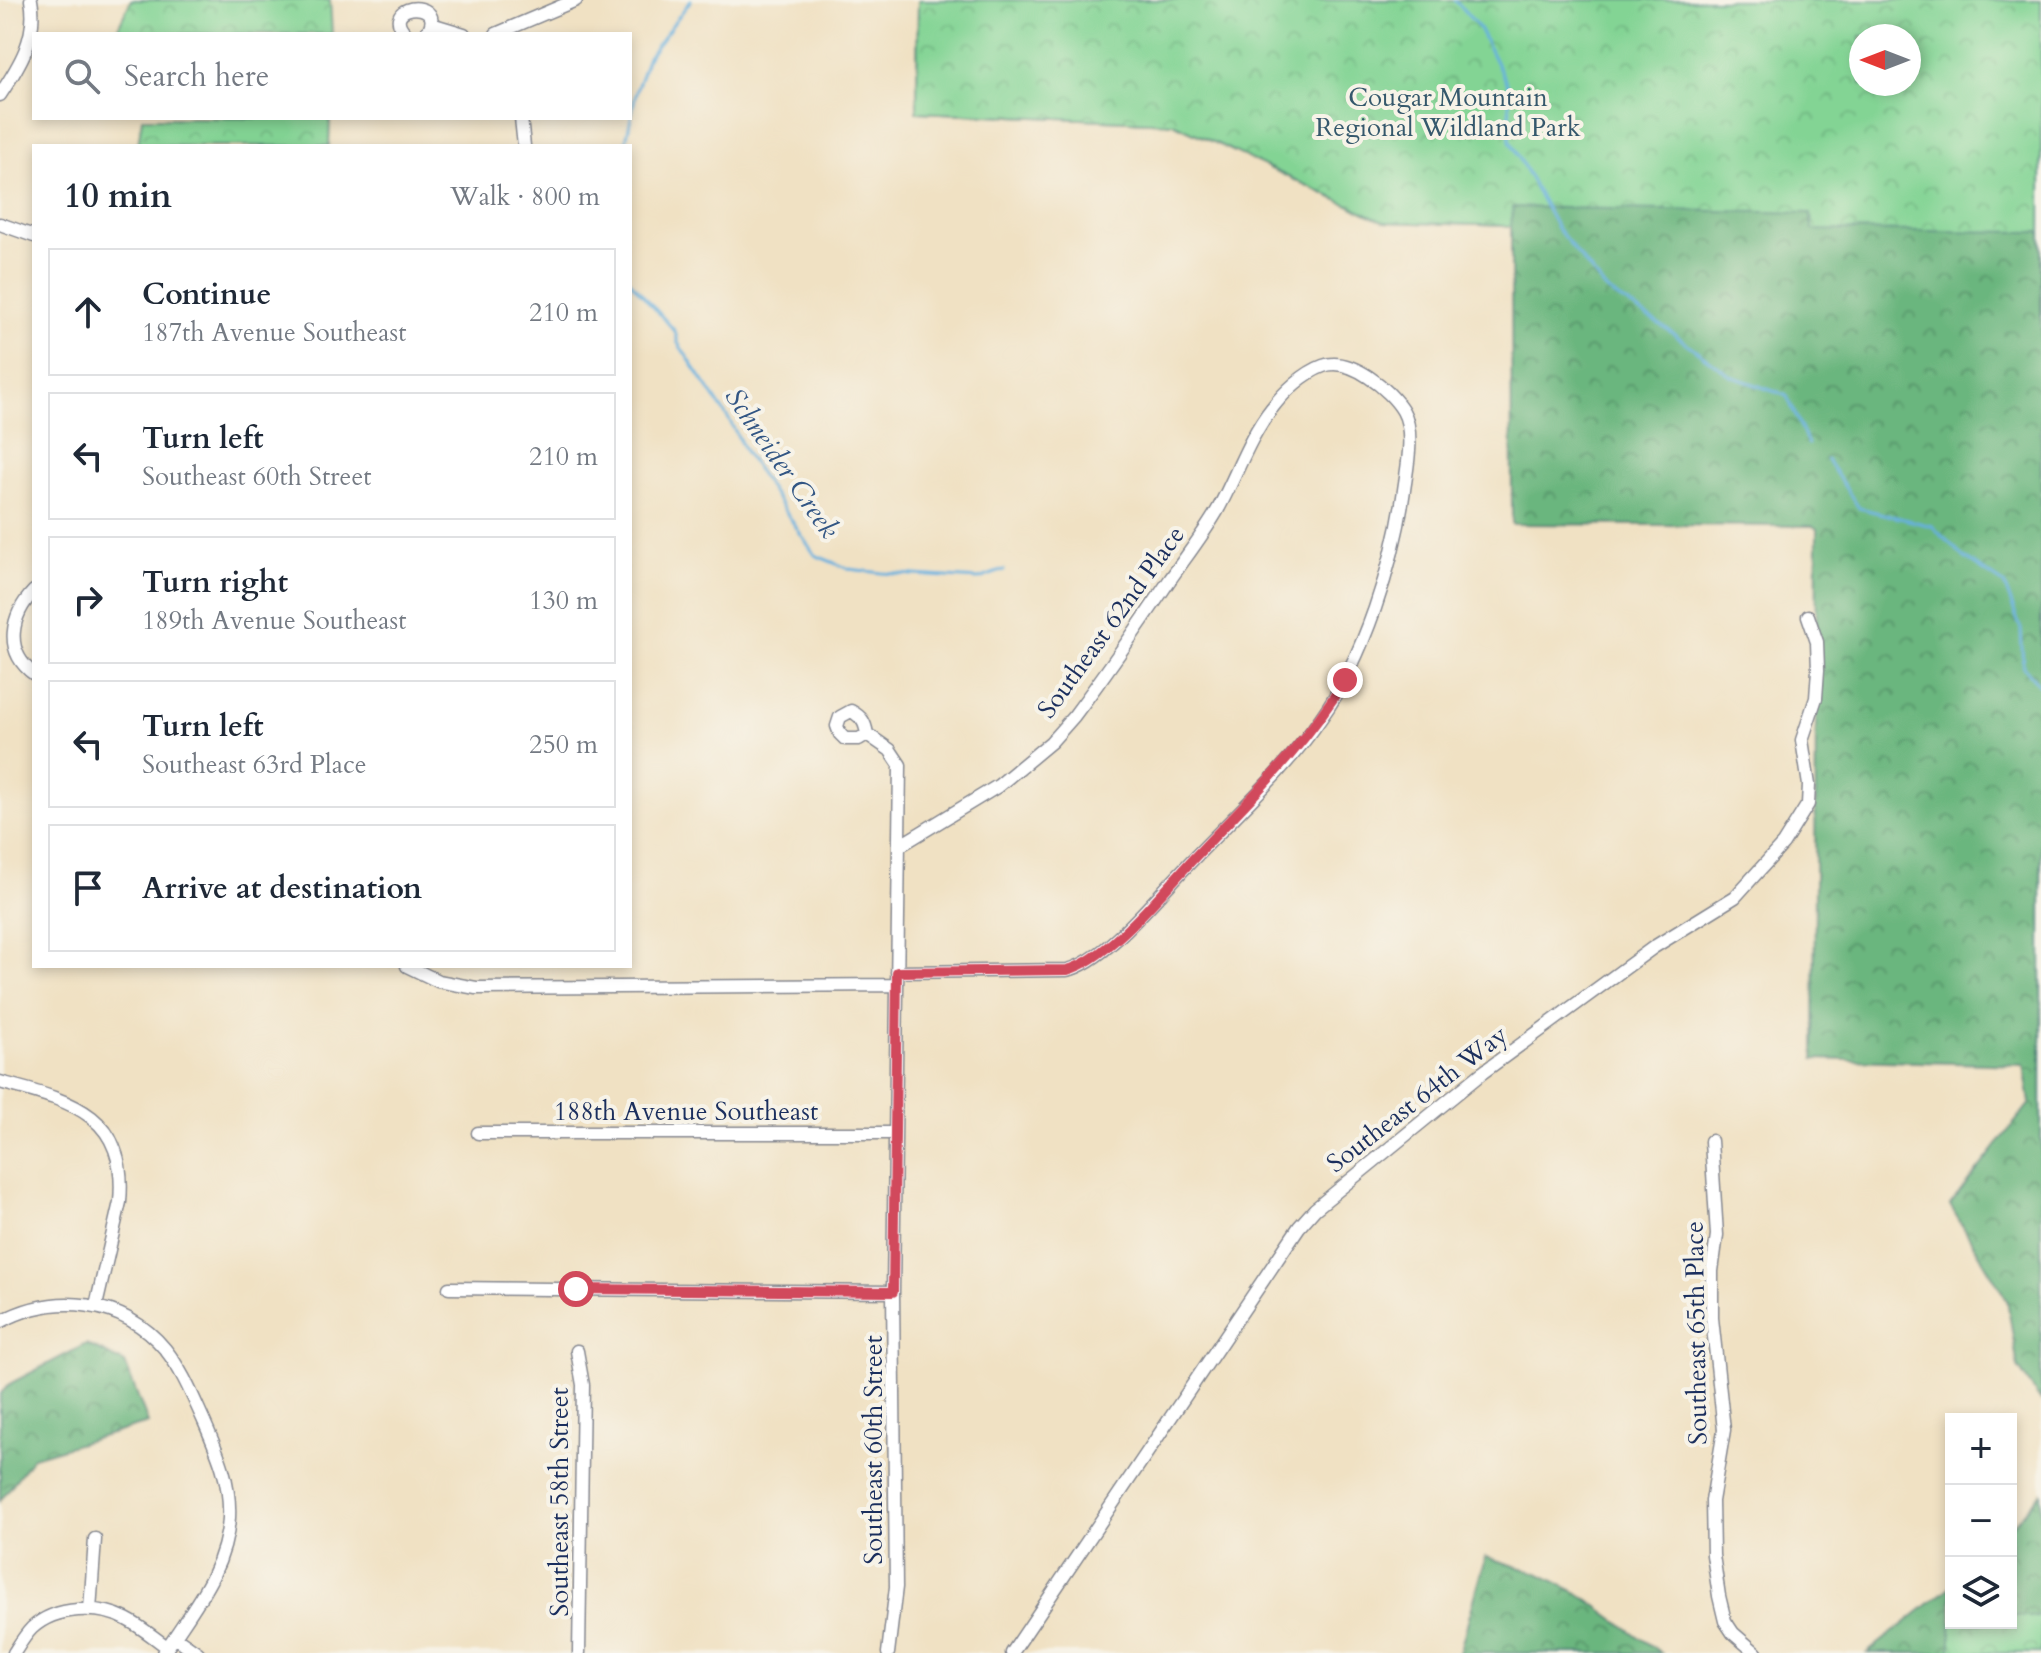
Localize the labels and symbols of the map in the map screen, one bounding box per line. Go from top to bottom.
north arrow [1849,24,1921,96]
park label: Cougar Mountain Regional Wildland Park [1315,80,1581,145]
water label: Schneider Creek [716,380,848,546]
street label: Southeast 62nd Place [1029,519,1193,725]
route end [1327,662,1363,698]
street label: Southeast 64th Way [1319,1017,1515,1181]
street label: 188th Avenue Southeast [554,1094,818,1129]
street label: Southeast 65th Place [1677,1221,1715,1445]
route start [558,1271,594,1307]
street label: Southeast 60th Street [856,1335,891,1565]
street label: Southeast 58th Street [542,1387,577,1617]

